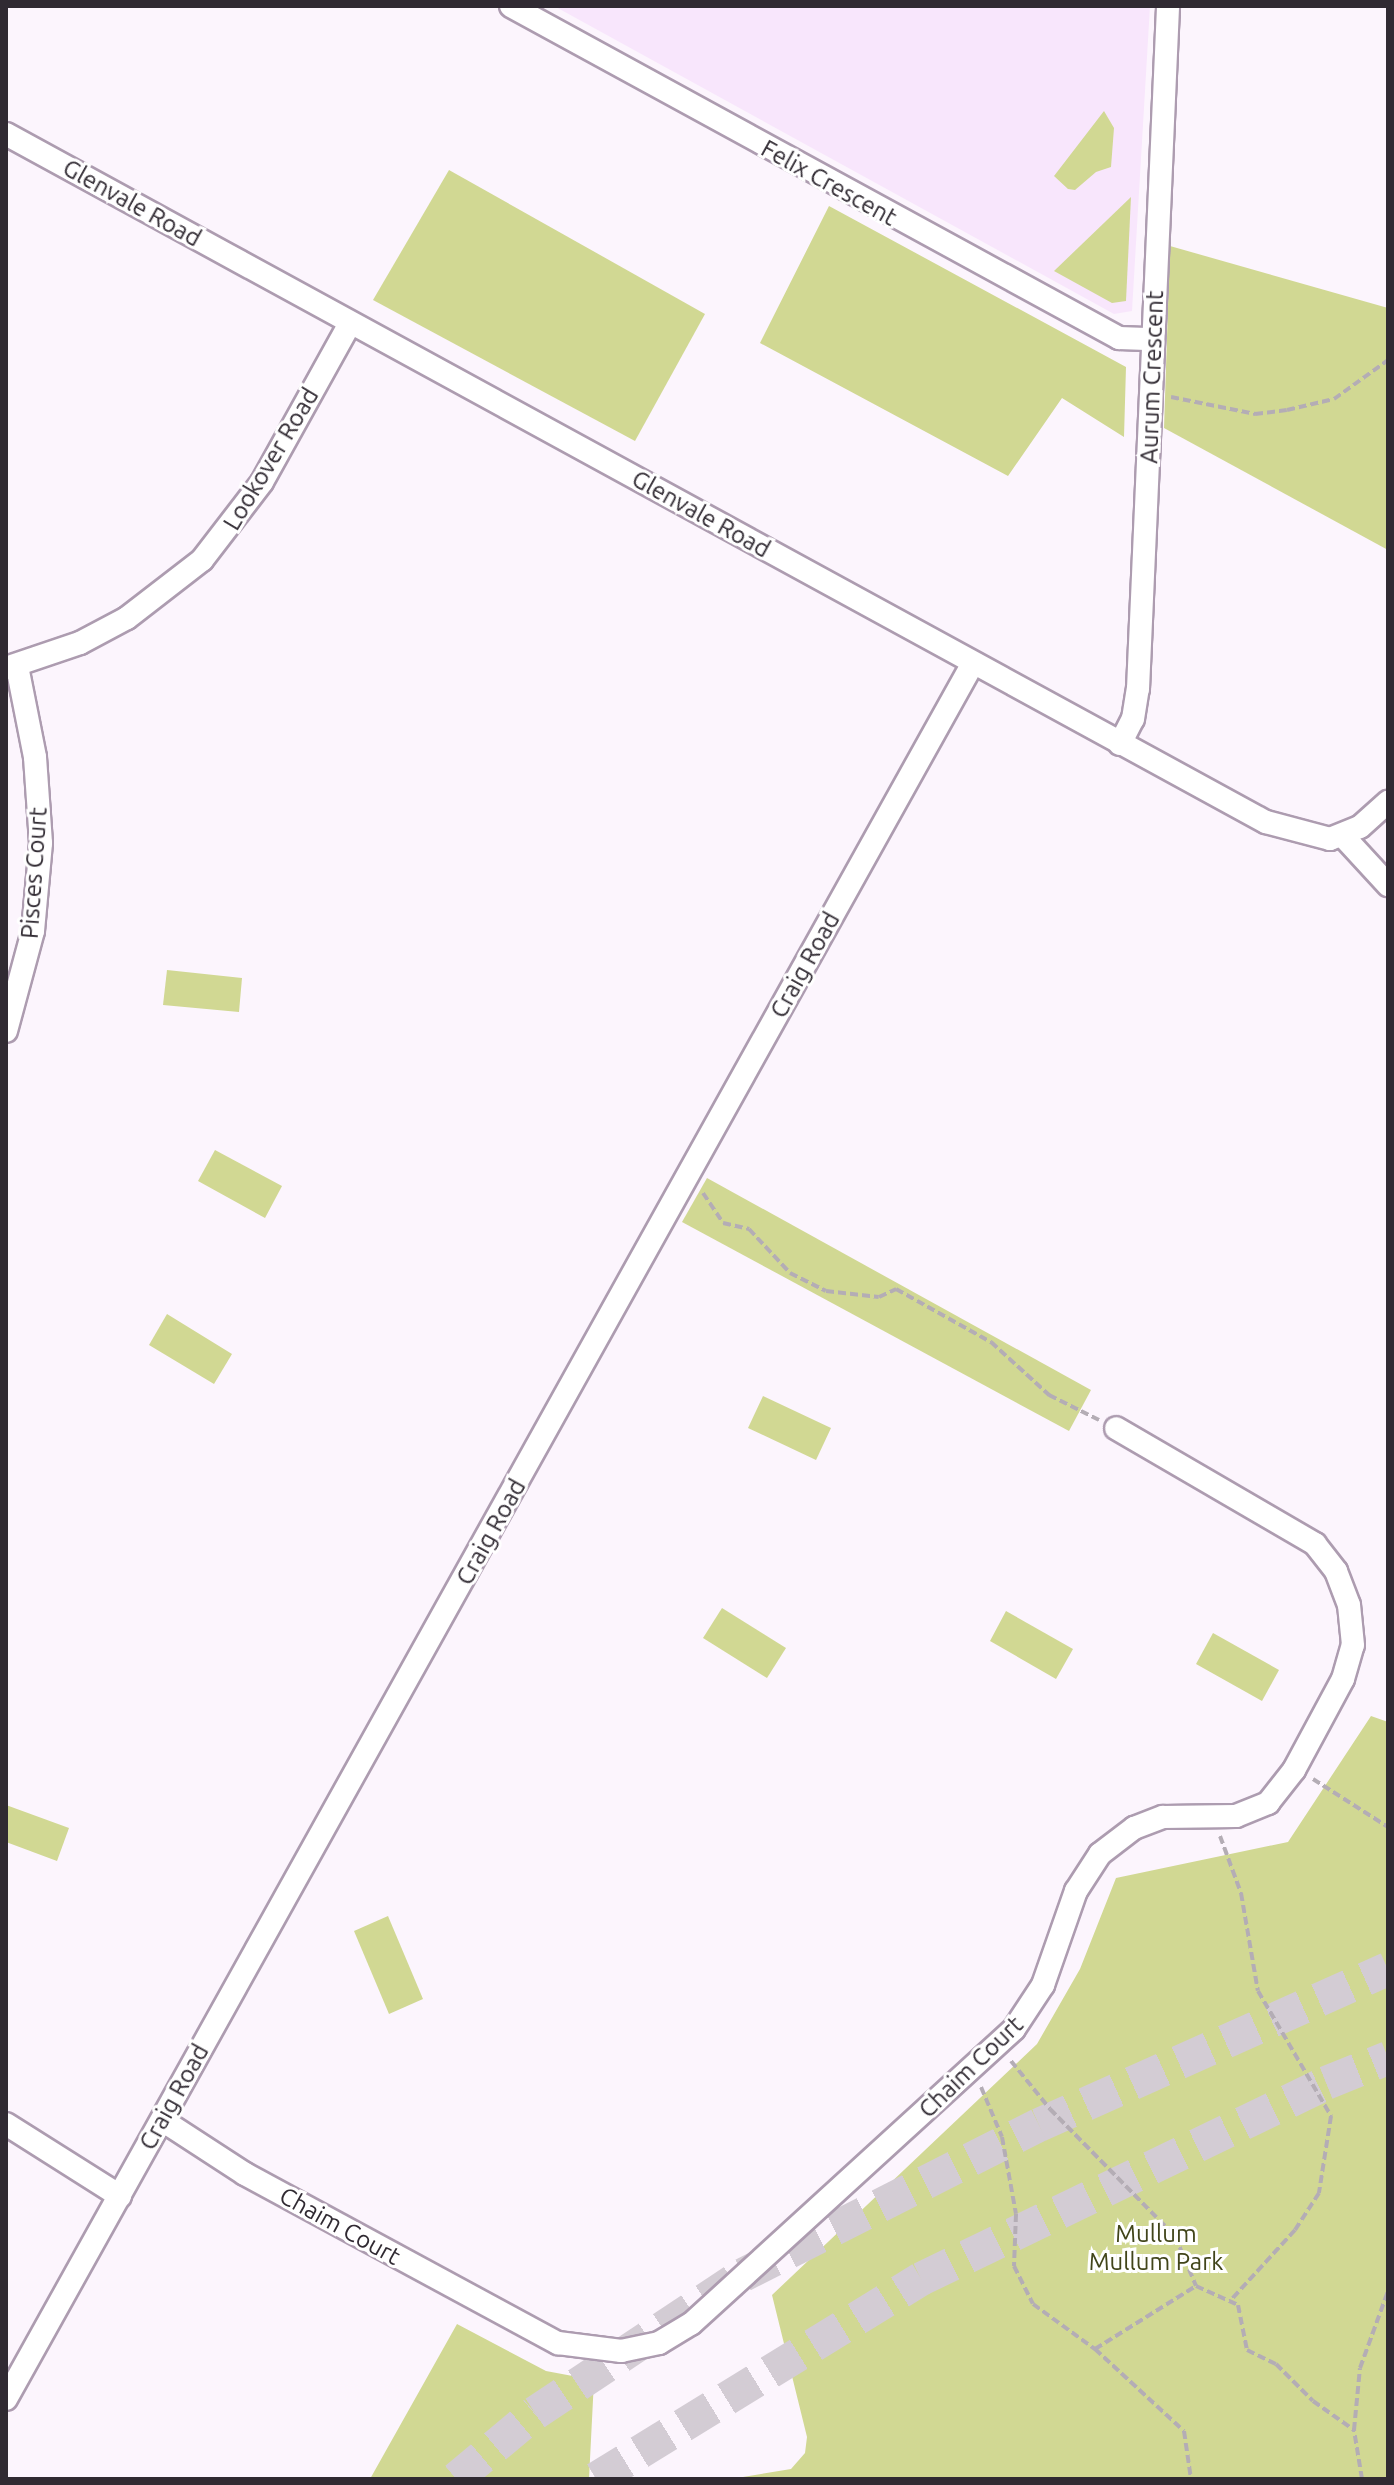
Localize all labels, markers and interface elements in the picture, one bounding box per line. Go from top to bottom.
street label: Felix Crescent [756,134,902,232]
street label: Glenvale Road [58,153,206,253]
street label: Aurum Crescent [1135,290,1169,464]
street label: Lookover Road [217,383,325,535]
street label: Glenvale Road [627,464,775,564]
street label: Pisces Court [15,806,53,940]
street label: Craig Road [764,907,846,1023]
street label: Craig Road [450,1474,532,1590]
street label: Chaim Court [913,2010,1029,2124]
street label: Craig Road [133,2039,215,2155]
street label: Chaim Court [275,2181,405,2271]
park label: Mullum Mullum Park [1089,2220,1223,2276]

